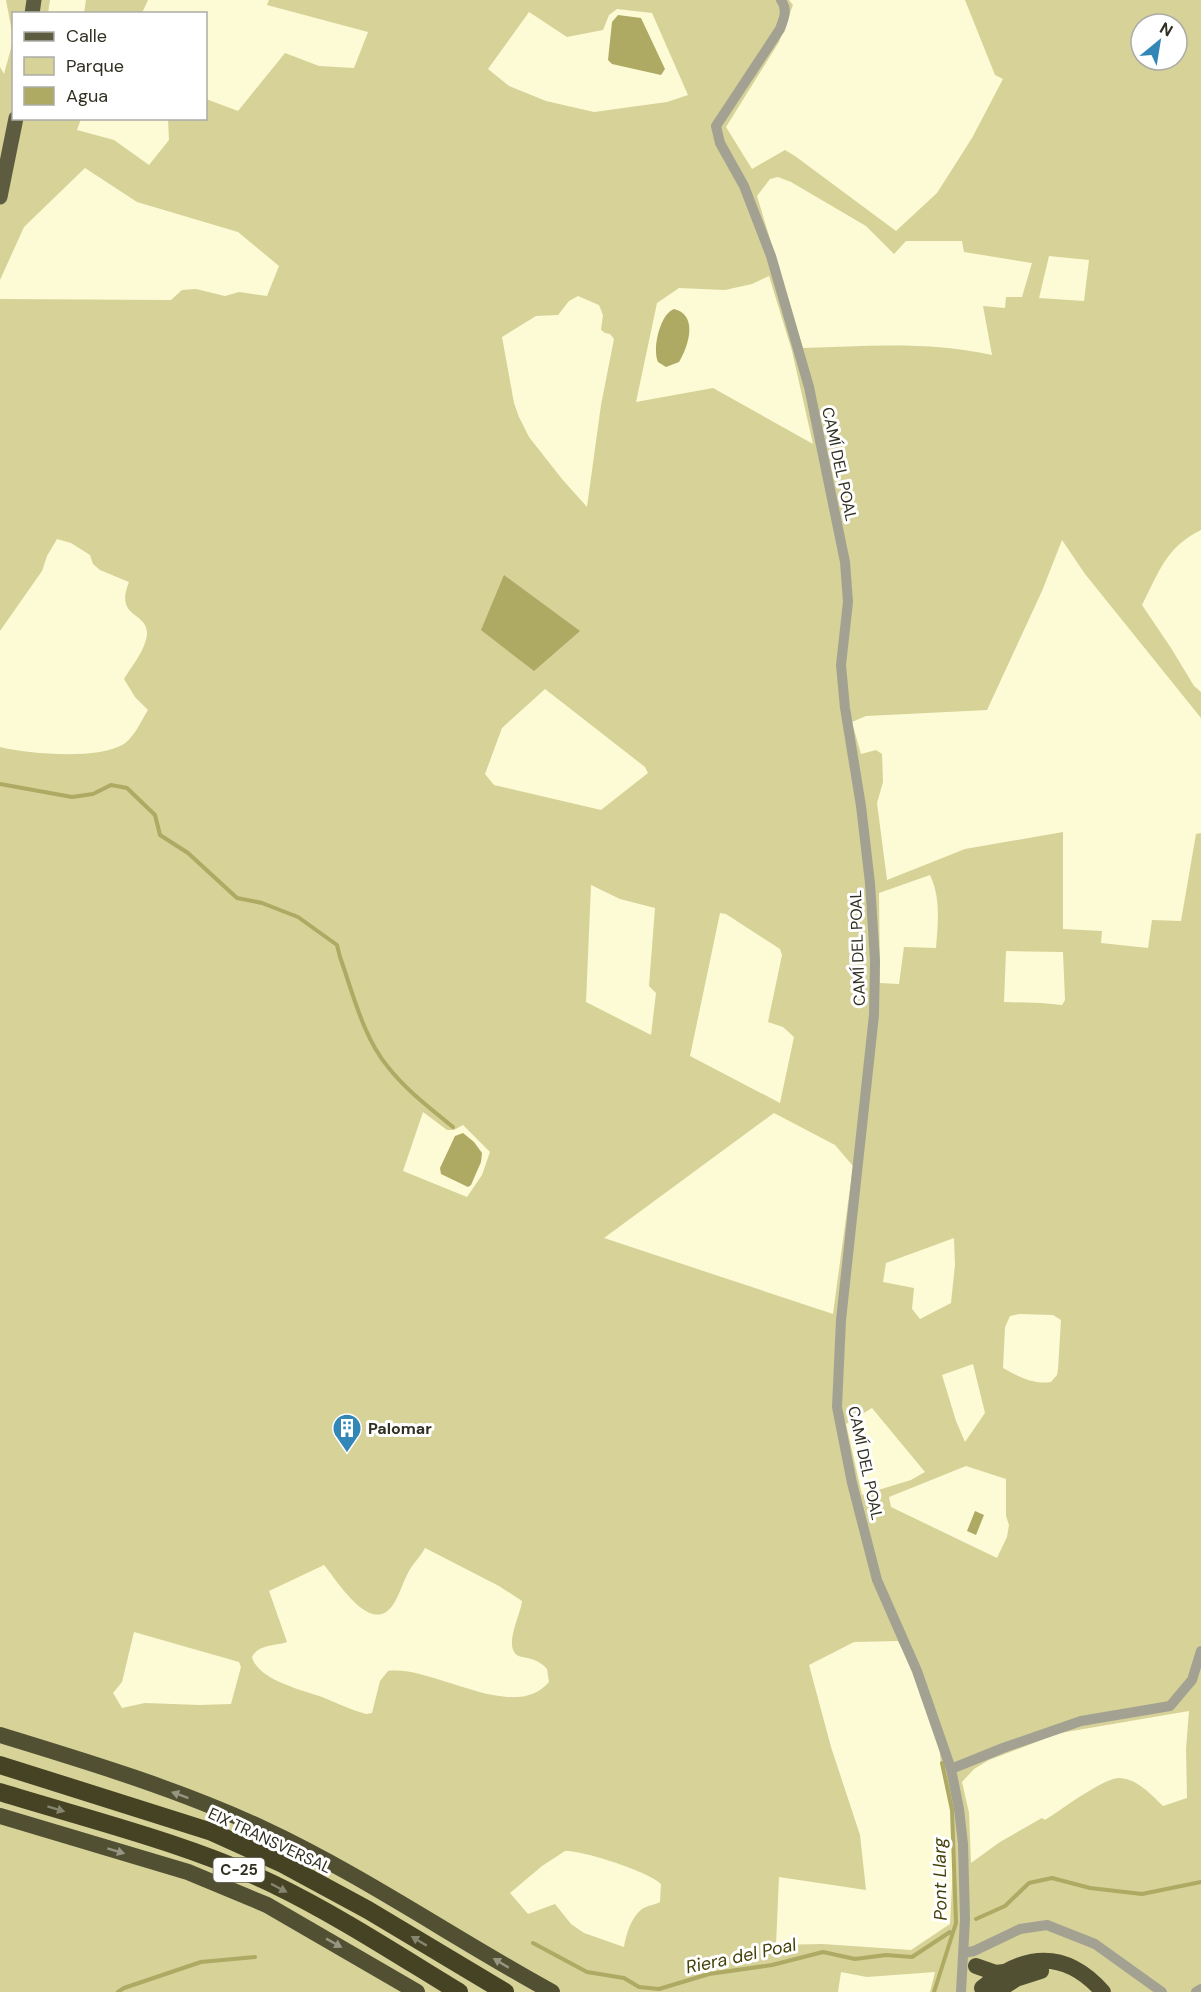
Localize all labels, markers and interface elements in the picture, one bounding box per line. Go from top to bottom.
legend [12,12,207,120]
north arrow [1129,12,1189,72]
text: N [1156,17,1177,41]
text: Calle [66,24,107,48]
text: Parque [66,54,124,78]
text: Agua [66,84,108,108]
street label: CAMÍ DEL POAL [817,405,862,523]
street label: CAMÍ DEL POAL [845,890,870,1006]
street label: CAMÍ DEL POAL [843,1404,888,1522]
building icon: Palomar [331,1412,363,1454]
place label: Palomar [368,1418,432,1439]
one-way arrow [171,1790,189,1800]
street label: EIX TRANSVERSAL [205,1803,335,1878]
one-way arrow [47,1805,65,1814]
water label: Pont Llarg [927,1836,953,1921]
one-way arrow [107,1847,125,1856]
road number: C-25 [214,1858,264,1882]
one-way arrow [271,1883,288,1893]
water label: Riera del Poal [684,1932,799,1979]
one-way arrow [410,1936,427,1946]
one-way arrow [326,1937,342,1948]
one-way arrow [493,1958,509,1969]

